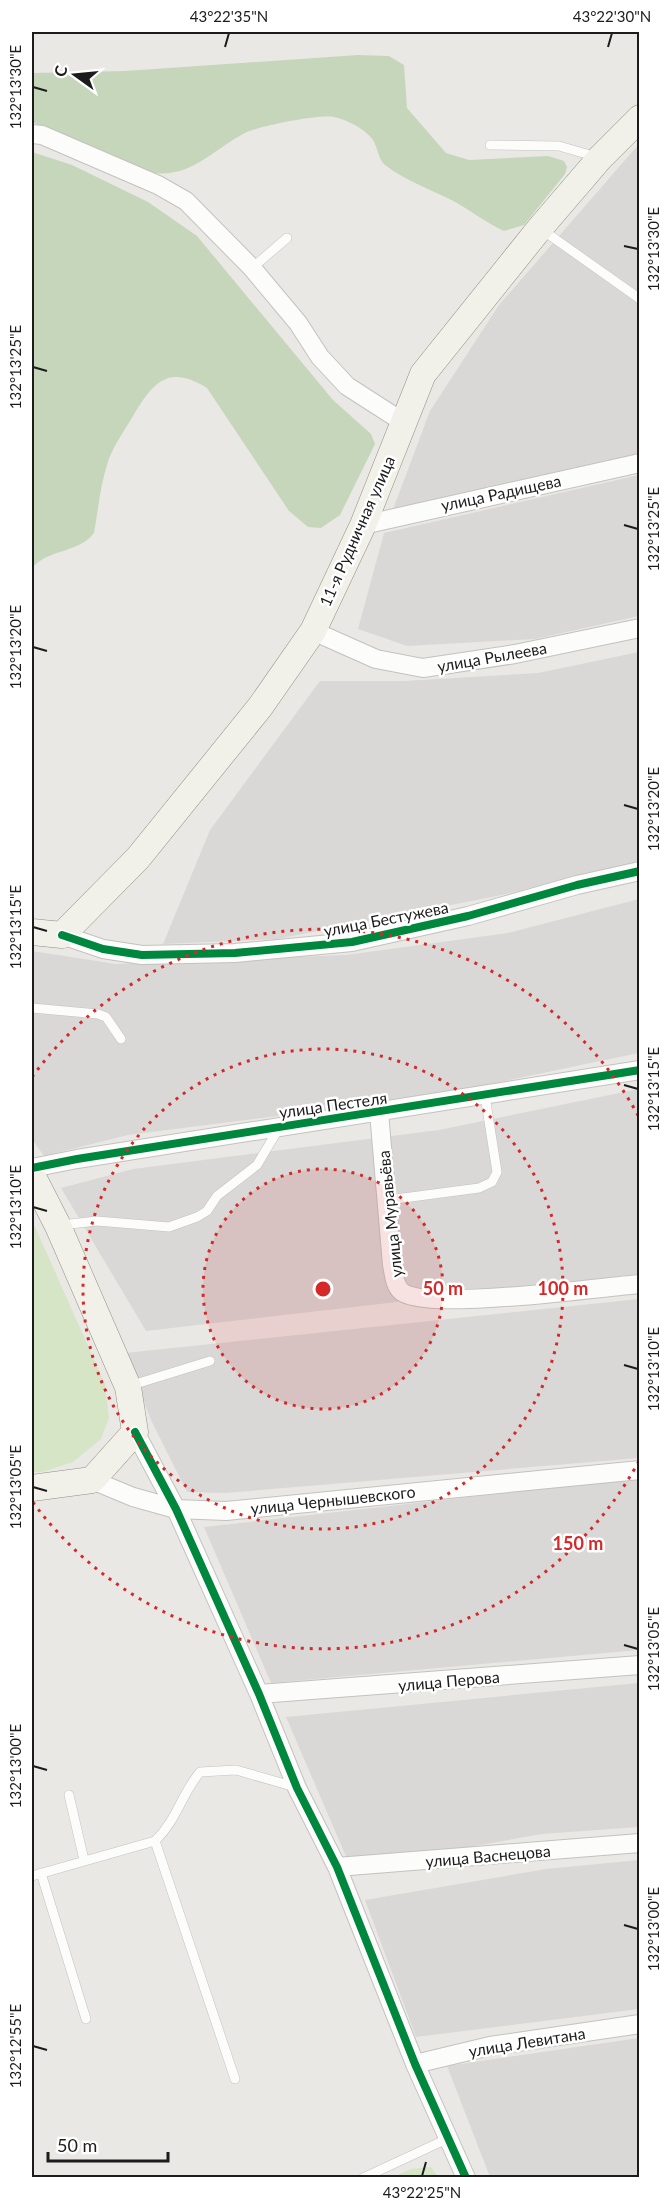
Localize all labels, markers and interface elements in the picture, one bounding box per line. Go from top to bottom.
text: 43°22'35"N [190,7,268,25]
text: 43°22'30"N [573,7,651,25]
text: 132°13'30"E [6,45,24,129]
north arrow [45,45,105,105]
text: С [49,63,71,79]
text: 132°13'30"E [644,207,662,291]
text: 132°13'25"E [6,325,24,409]
street label: 11-я Рудничная улица [315,453,398,609]
street label: улица Радищева [439,471,563,515]
text: 132°13'25"E [644,487,662,571]
text: 132°13'20"E [6,605,24,689]
street label: улица Рылеева [436,638,548,675]
text: 132°13'20"E [644,767,662,851]
text: 132°13'15"E [6,885,24,969]
street label: улица Бестужева [322,897,450,940]
text: 132°13'15"E [644,1047,662,1131]
street label: улица Пестеля [278,1088,388,1121]
street label: улица Муравьёва [373,1150,406,1278]
text: 132°13'10"E [6,1165,24,1249]
text: 50 m [423,1277,463,1299]
text: 100 m [538,1277,588,1299]
centre of rings [313,1279,333,1299]
text: 132°13'10"E [644,1327,662,1411]
text: 132°13'05"E [6,1445,24,1529]
street label: улица Чернышевского [250,1481,416,1518]
text: 150 m [553,1532,603,1554]
text: 132°13'05"E [644,1607,662,1691]
street label: улица Перова [397,1667,500,1694]
text: 132°13'00"E [6,1724,24,1808]
street label: улица Васнецова [425,1841,551,1870]
text: 132°13'00"E [644,1887,662,1971]
text: 132°12'55"E [6,2004,24,2088]
street label: улица Левитана [467,2023,587,2060]
scale bar [48,2125,168,2163]
text: 50 m [57,2134,97,2156]
text: 43°22'25"N [383,2183,461,2201]

